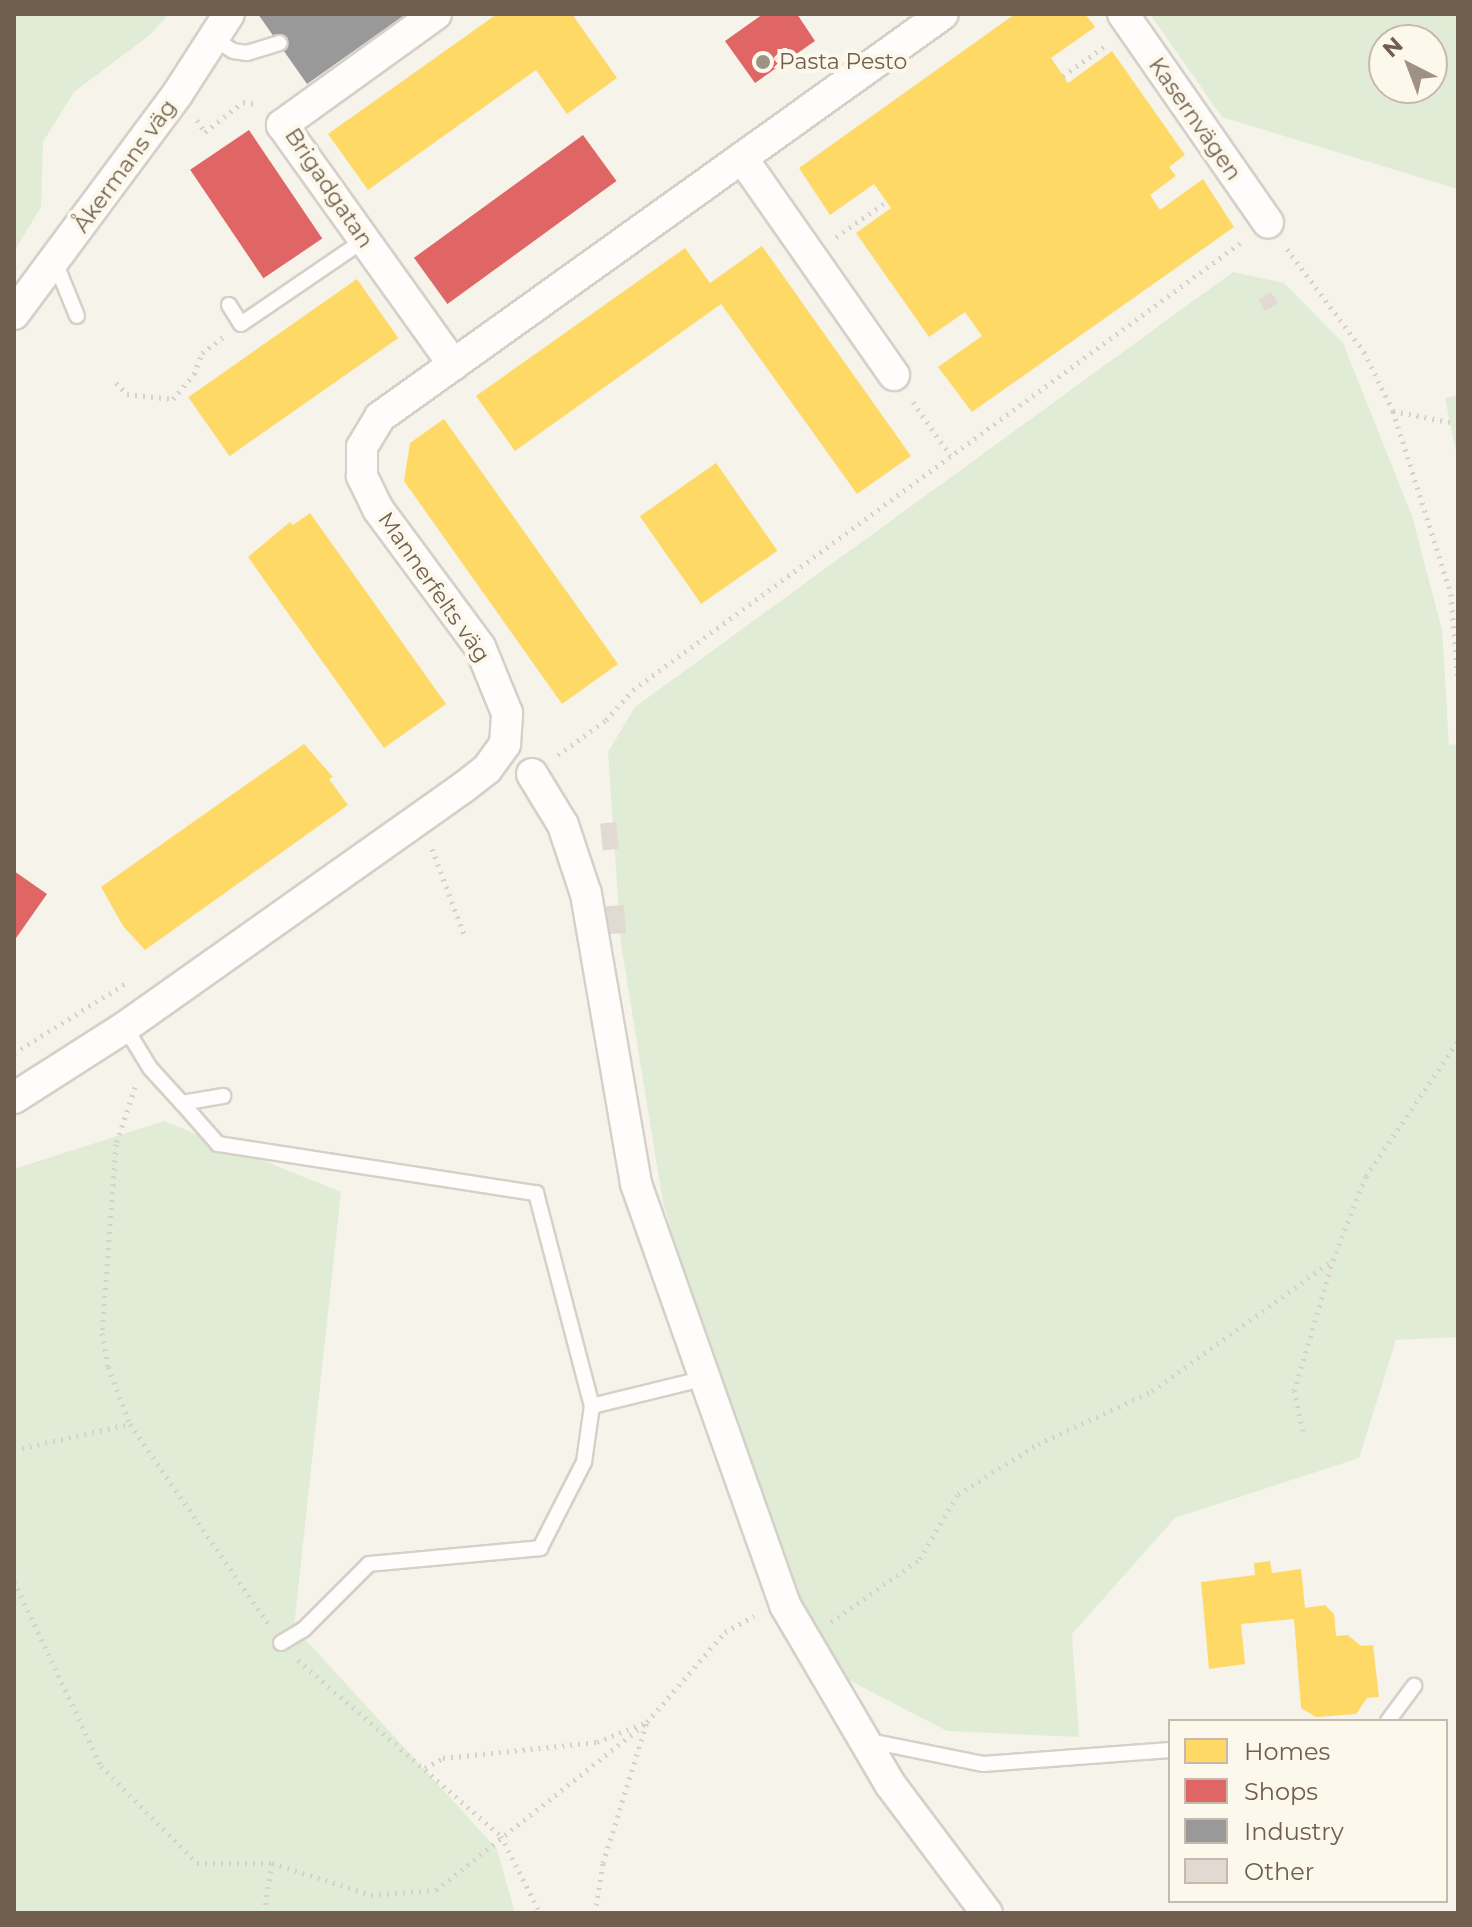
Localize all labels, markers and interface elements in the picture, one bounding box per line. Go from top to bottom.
north arrow [1368,24,1448,104]
text: N [1377,31,1409,63]
place label: Pasta Pesto [779,49,907,75]
marker: Pasta Pesto [754,53,772,71]
street label: Kasernvägen [1143,53,1247,185]
street label: Åkermans väg [68,94,182,238]
street label: Brigadgatan [279,123,379,253]
street label: Mannerfelts väg [372,507,496,667]
legend [1168,1719,1448,1903]
text: Homes [1244,1737,1330,1766]
text: Shops [1244,1777,1318,1806]
text: Industry [1244,1817,1344,1846]
text: Other [1244,1857,1314,1886]

